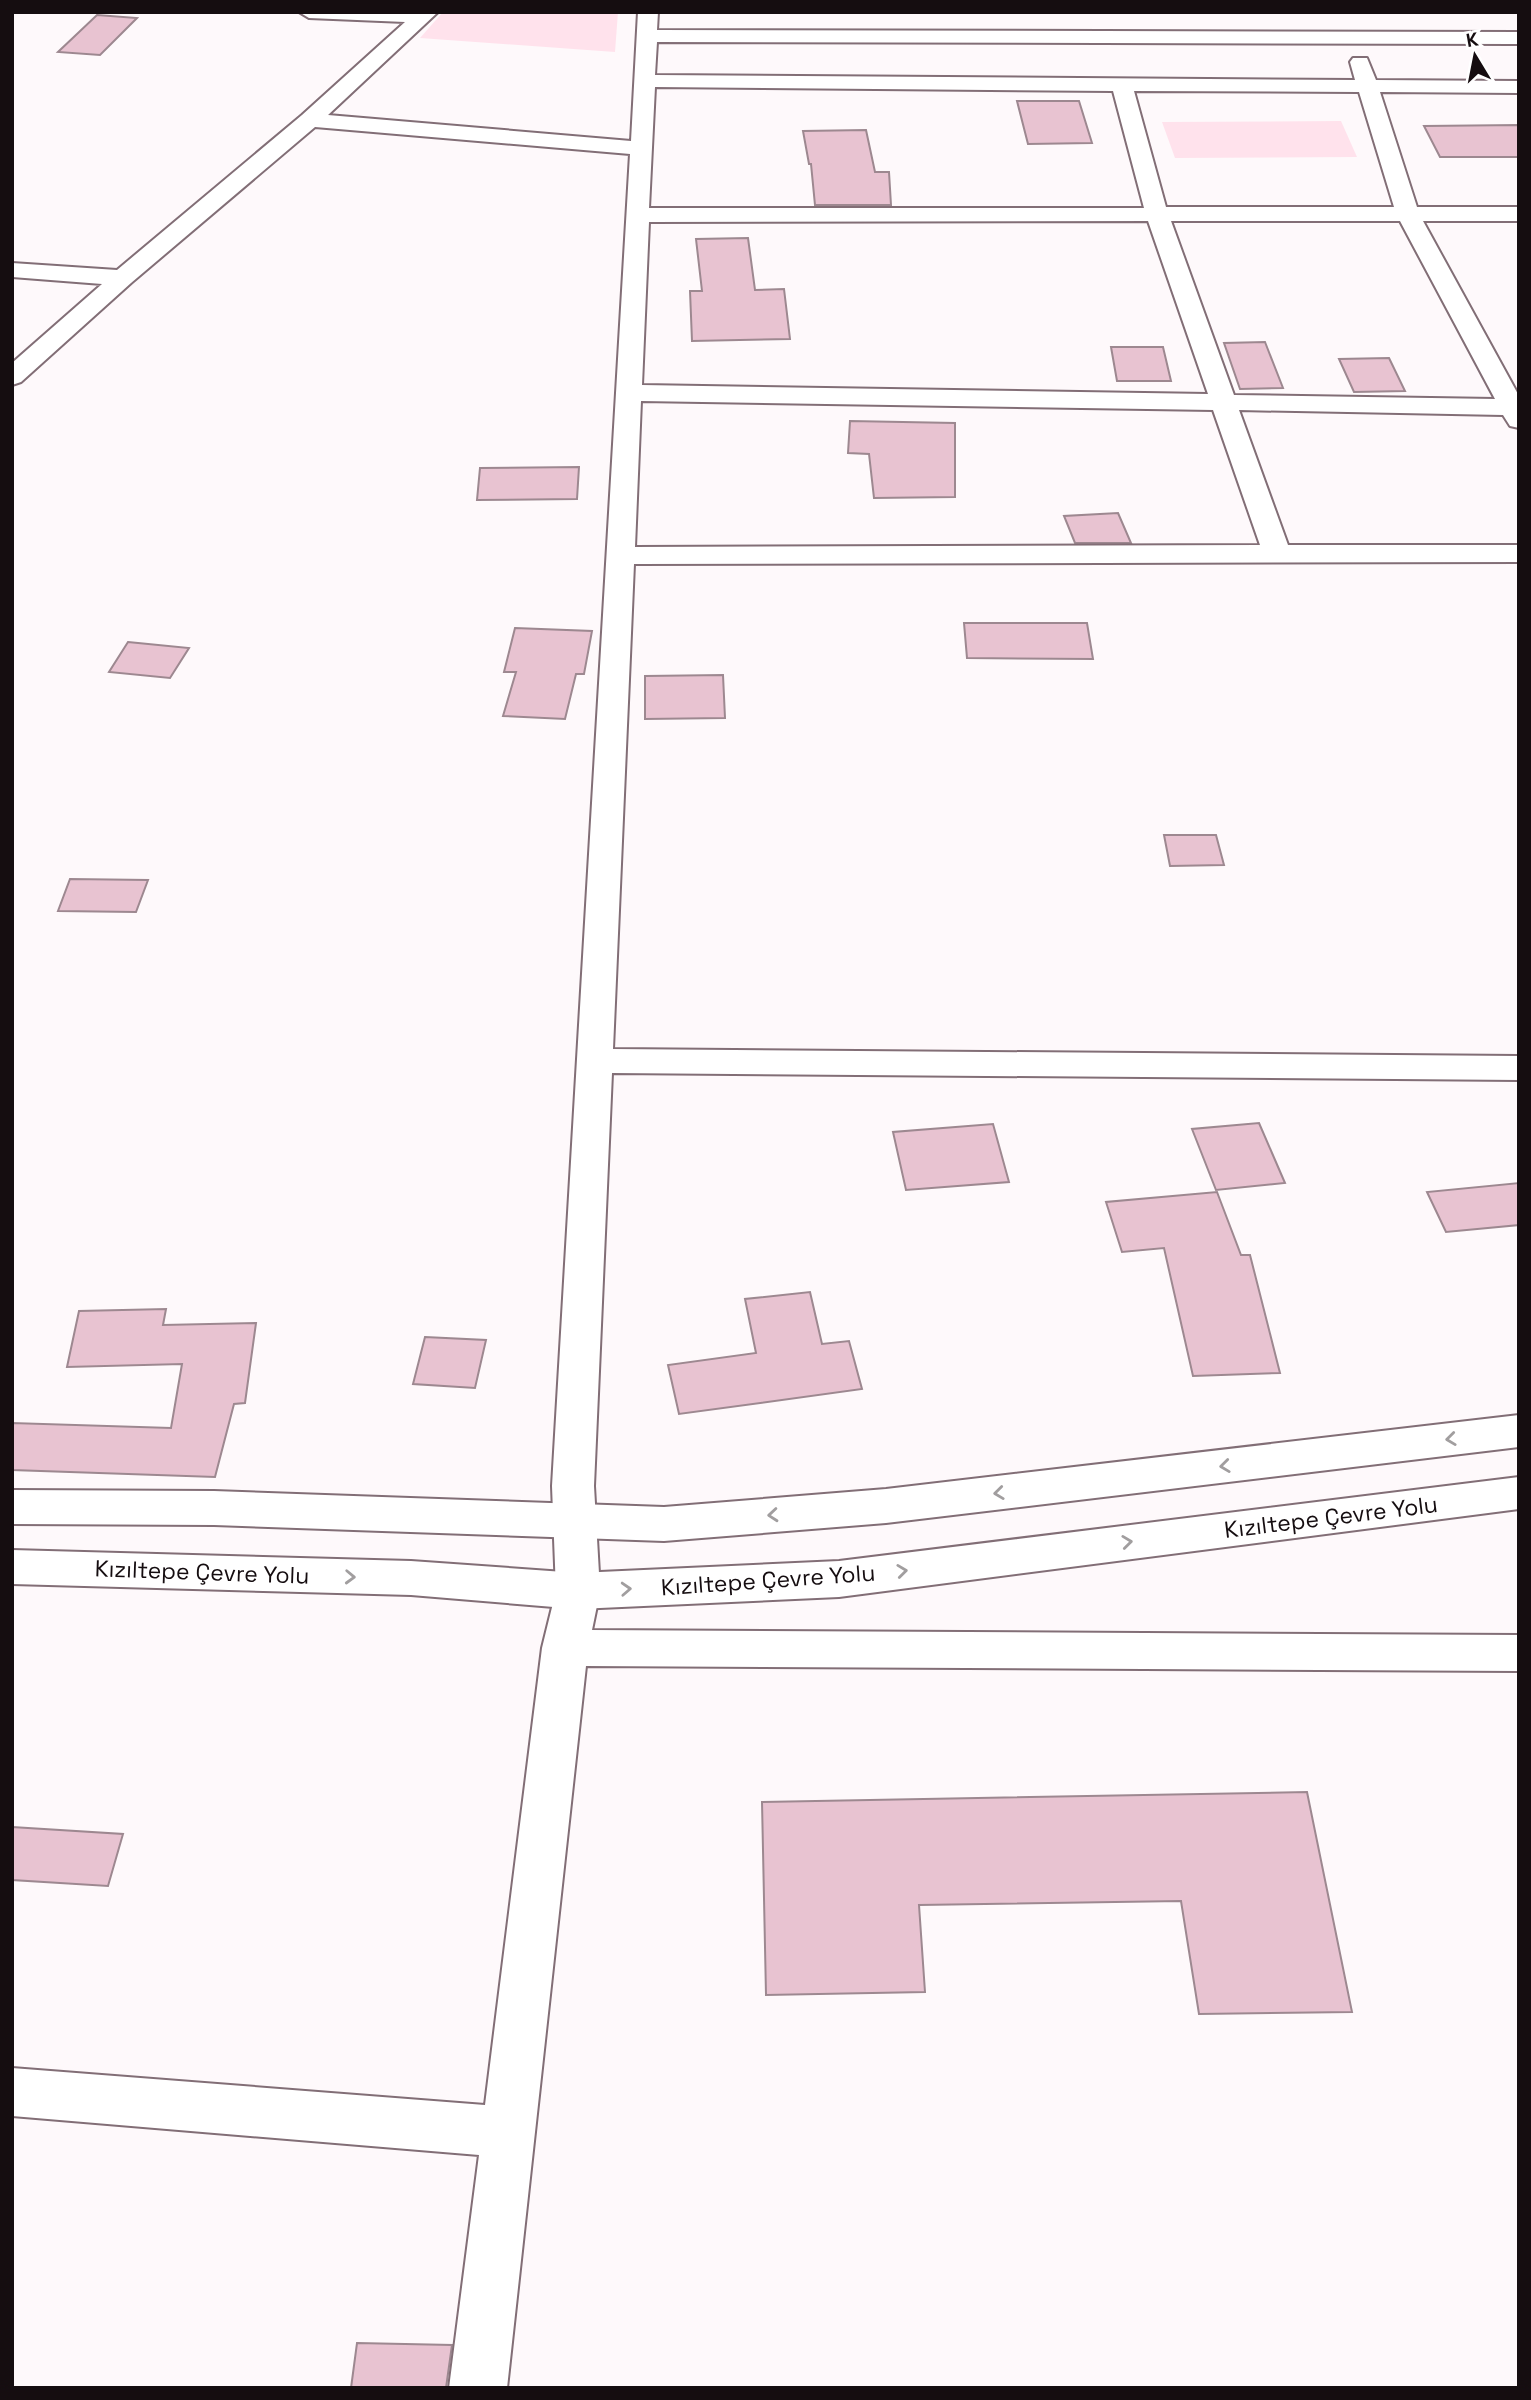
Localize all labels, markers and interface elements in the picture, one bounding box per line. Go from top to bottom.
north arrow [1440,21,1510,91]
text: K [1464,26,1480,53]
one-way arrow [1445,1431,1456,1446]
one-way arrow [1219,1458,1231,1473]
one-way arrow [993,1485,1005,1500]
street label: Kızıltepe Çevre Yolu [1223,1489,1439,1545]
one-way arrow [767,1507,778,1522]
one-way arrow [1121,1535,1133,1550]
street label: Kızıltepe Çevre Yolu [94,1553,310,1591]
street label: Kızıltepe Çevre Yolu [660,1558,876,1602]
one-way arrow [896,1563,907,1578]
one-way arrow [345,1569,356,1584]
one-way arrow [621,1582,632,1597]

